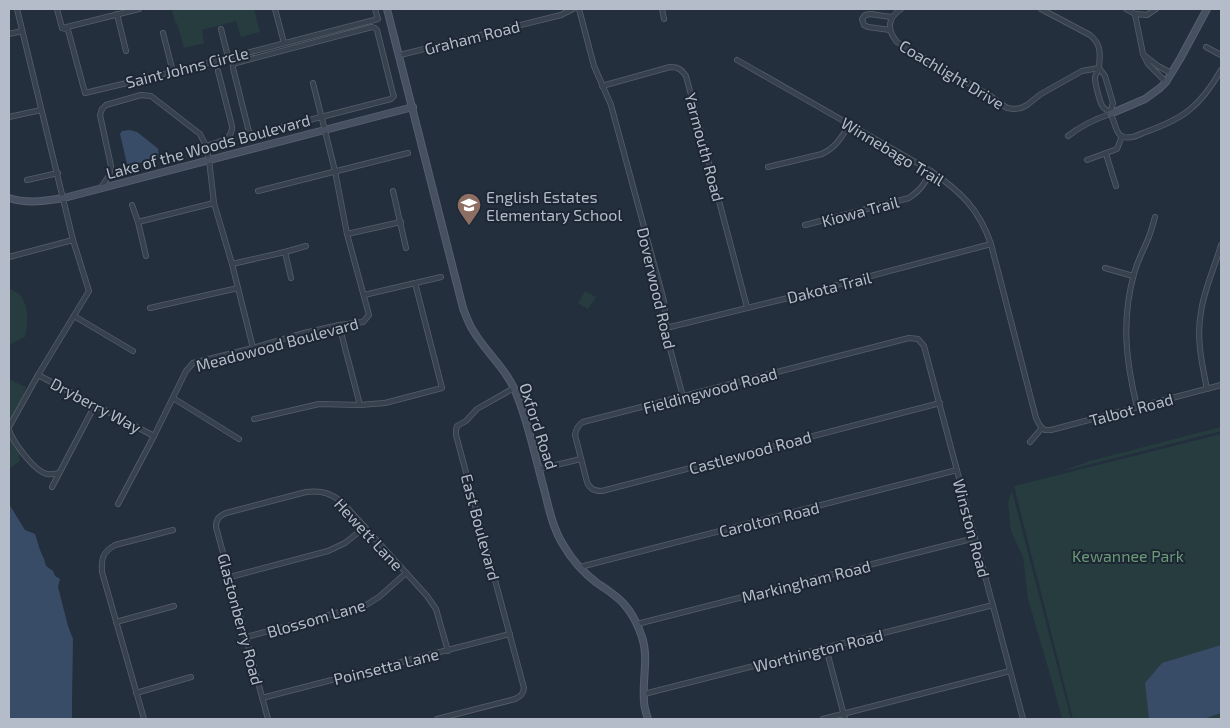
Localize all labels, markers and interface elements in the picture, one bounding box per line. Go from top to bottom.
street label: Graham Road [422,16,522,58]
street label: Coachlight Drive [896,35,1008,113]
street label: Saint Johns Circle [124,43,250,91]
street label: Yarmouth Road [681,91,729,203]
street label: Lake of the Woods Boulevard [104,110,312,182]
street label: Winnebago Trail [838,113,948,189]
place label: English Estates Elementary School [486,187,622,224]
street label: Kiowa Trail [819,191,901,230]
school or university icon: English Estates Elementary School [456,192,482,226]
street label: Doverwood Road [634,225,680,351]
street label: Dakota Trail [785,267,873,307]
street label: Meadowood Boulevard [194,313,360,375]
street label: Fieldingwood Road [641,363,779,417]
street label: Dryberry Way [48,373,145,437]
street label: Oxford Road [516,380,562,472]
street label: Talbot Road [1087,389,1175,429]
street label: Castlewood Road [687,426,813,478]
street label: East Boulevard [458,472,504,582]
street label: Winston Road [950,477,994,579]
street label: Hewett Lane [331,494,407,574]
street label: Carolton Road [717,497,821,541]
park label: Kewannee Park [1072,546,1184,565]
street label: Glastonberry Road [214,551,268,687]
street label: Markingham Road [740,556,872,606]
street label: Blossom Lane [265,595,367,641]
street label: Worthington Road [751,625,885,675]
street label: Poinsetta Lane [331,644,441,688]

